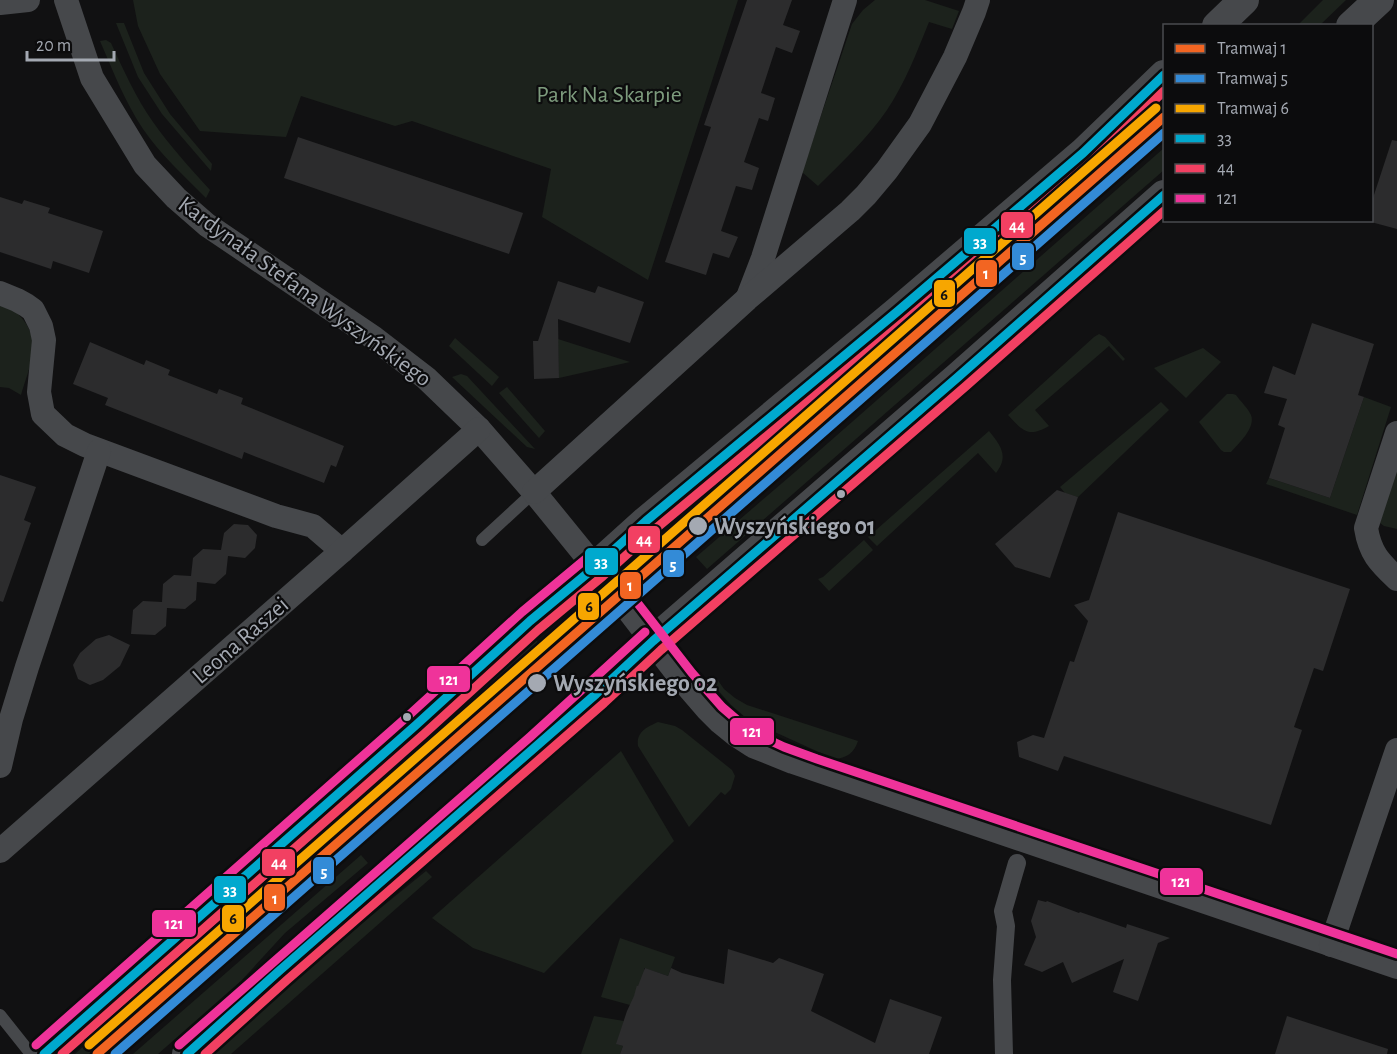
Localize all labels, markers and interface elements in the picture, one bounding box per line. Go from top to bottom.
scale bar [27,24,114,62]
legend [1163,24,1373,222]
text: 20 m [36,37,71,55]
text: Tramwaj 1 [1217,40,1287,58]
text: Tramwaj 5 [1217,70,1288,88]
park label: Park Na Skarpie [536,83,682,107]
text: Tramwaj 6 [1217,100,1289,118]
text: 33 [1217,130,1232,148]
text: 44 [1217,160,1235,178]
text: 121 [1217,190,1238,208]
street label: Kardynała Stefana Wyszyńskiego [173,192,435,392]
line badge: 44 [1000,211,1034,239]
text: 44 [1009,218,1025,234]
line badge: 33 [963,227,997,255]
text: 33 [973,234,987,250]
line badge: 5 [1011,242,1035,271]
text: 5 [1020,250,1027,266]
line badge: 1 [975,259,998,288]
text: 1 [983,266,989,282]
line badge: 6 [933,279,956,308]
text: 6 [940,287,948,303]
unlabelled marker [835,488,847,500]
marker: Wyszyńskiego 01 [687,515,709,537]
place label: Wyszyńskiego 01 [714,515,876,539]
line badge: 44 [627,525,661,554]
text: 44 [636,532,652,548]
line badge: 33 [584,547,619,576]
line badge: 5 [662,549,685,578]
text: 33 [594,554,608,570]
text: 5 [670,557,677,573]
line badge: 1 [619,571,642,600]
text: 1 [627,578,633,594]
line badge: 6 [577,592,600,621]
street label: Leona Raszei [188,593,293,689]
text: 6 [585,599,593,615]
line badge: 121 [426,665,471,693]
text: 121 [439,672,459,688]
marker: Wyszyńskiego 02 [526,672,548,694]
place label: Wyszyńskiego 02 [553,672,717,696]
unlabelled marker [401,711,413,723]
line badge: 121 [729,717,775,746]
text: 121 [742,724,762,740]
line badge: 44 [261,848,296,877]
text: 44 [271,855,287,871]
line badge: 5 [312,856,335,885]
text: 5 [321,864,328,880]
line badge: 121 [1159,867,1204,896]
text: 121 [1171,874,1191,890]
line badge: 33 [213,875,247,904]
text: 33 [223,882,237,898]
line badge: 1 [263,883,286,912]
text: 1 [272,891,278,907]
line badge: 6 [221,904,245,933]
line badge: 121 [151,909,197,938]
text: 6 [229,911,237,927]
text: 121 [164,916,184,932]

